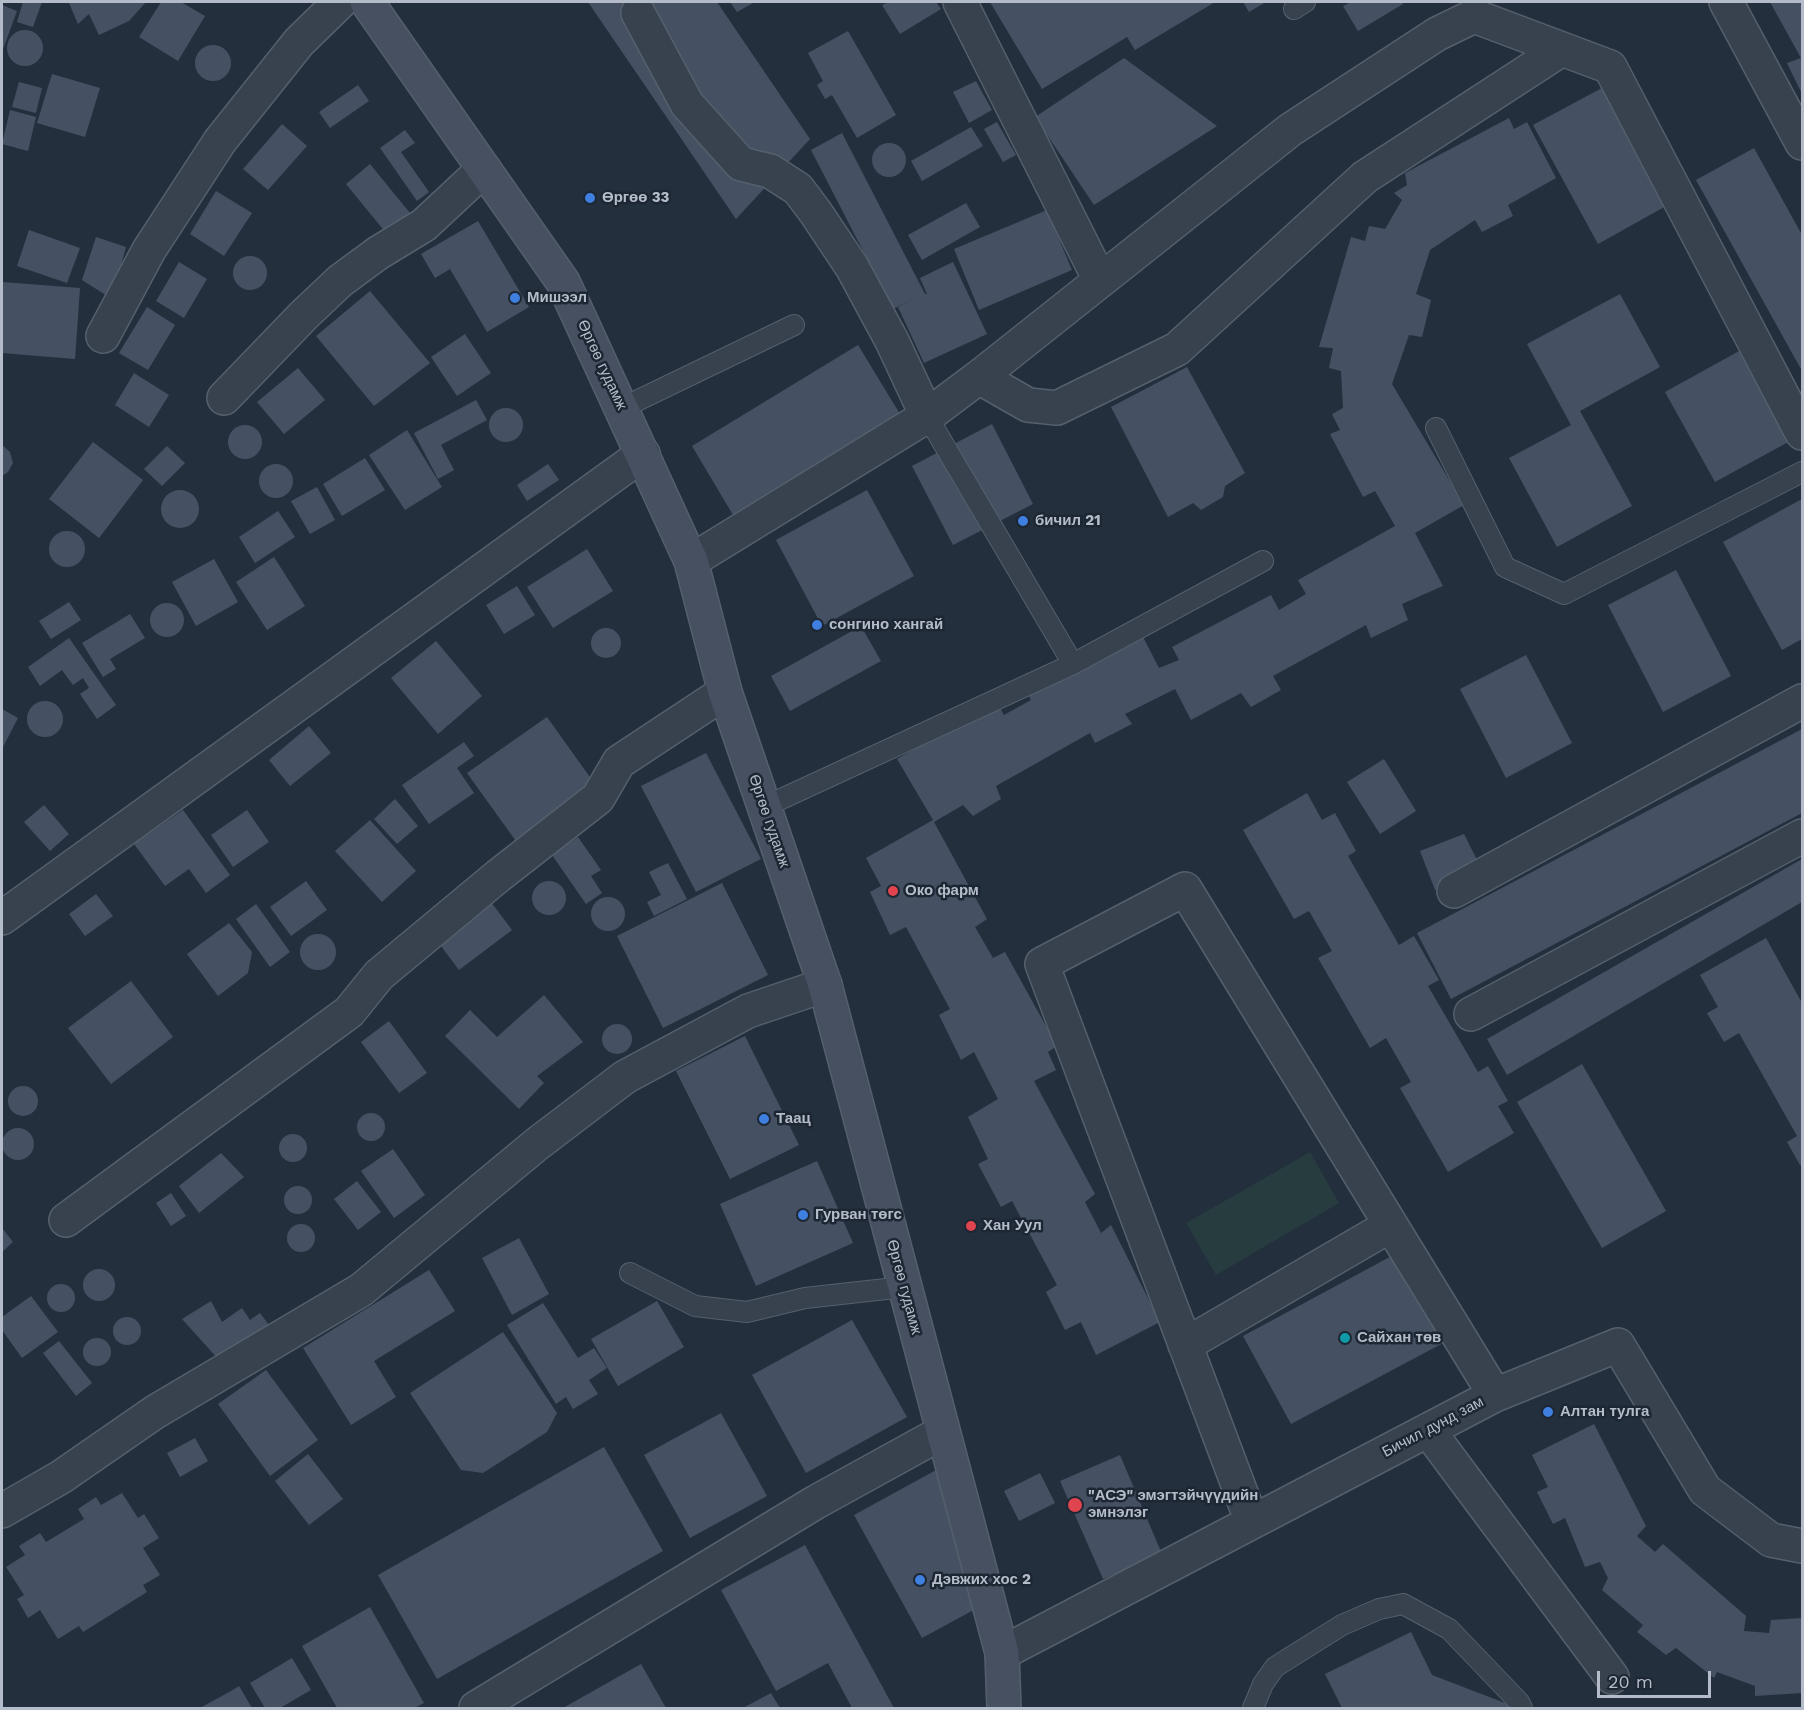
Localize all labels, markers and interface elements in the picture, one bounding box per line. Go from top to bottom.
place label: Өргөө 33 [602,189,669,207]
marker: Өргөө 33 [583,191,597,205]
place label: Мишээл [527,289,587,307]
marker: Мишээл [508,291,522,305]
street label: Өргөө гудамж [573,317,631,413]
place label: бичил 21 [1035,512,1101,530]
marker: бичил 21 [1016,514,1030,528]
place label: сонгино хангай [829,616,943,634]
marker: сонгино хангай [810,618,824,632]
street label: Өргөө гудамж [745,772,793,870]
place label: Око фарм [905,882,979,900]
marker: Око фарм [886,884,900,898]
place label: Таац [776,1110,811,1128]
marker: Таац [757,1112,771,1126]
place label: Гурван төгс [815,1206,902,1224]
marker: Гурван төгс [796,1208,810,1222]
place label: Хан Уул [983,1217,1042,1235]
marker: Хан Уул [964,1219,978,1233]
street label: Өргөө гудамж [883,1238,925,1336]
place label: Сайхан төв [1357,1329,1441,1347]
marker: Сайхан төв [1338,1331,1352,1345]
street label: Бичил дунд зам [1379,1393,1487,1461]
place label: Алтан тулга [1560,1403,1649,1421]
marker: Алтан тулга [1541,1405,1555,1419]
place label: "АСЭ" эмэгтэйчүүдийн эмнэлэг [1088,1487,1258,1522]
marker: "АСЭ" эмэгтэйчүүдийн эмнэлэг [1066,1496,1084,1514]
place label: Дэвжих хос 2 [932,1571,1031,1589]
marker: Дэвжих хос 2 [913,1573,927,1587]
scale bar [1600,1659,1714,1697]
text: 20 m [1608,1671,1653,1692]

